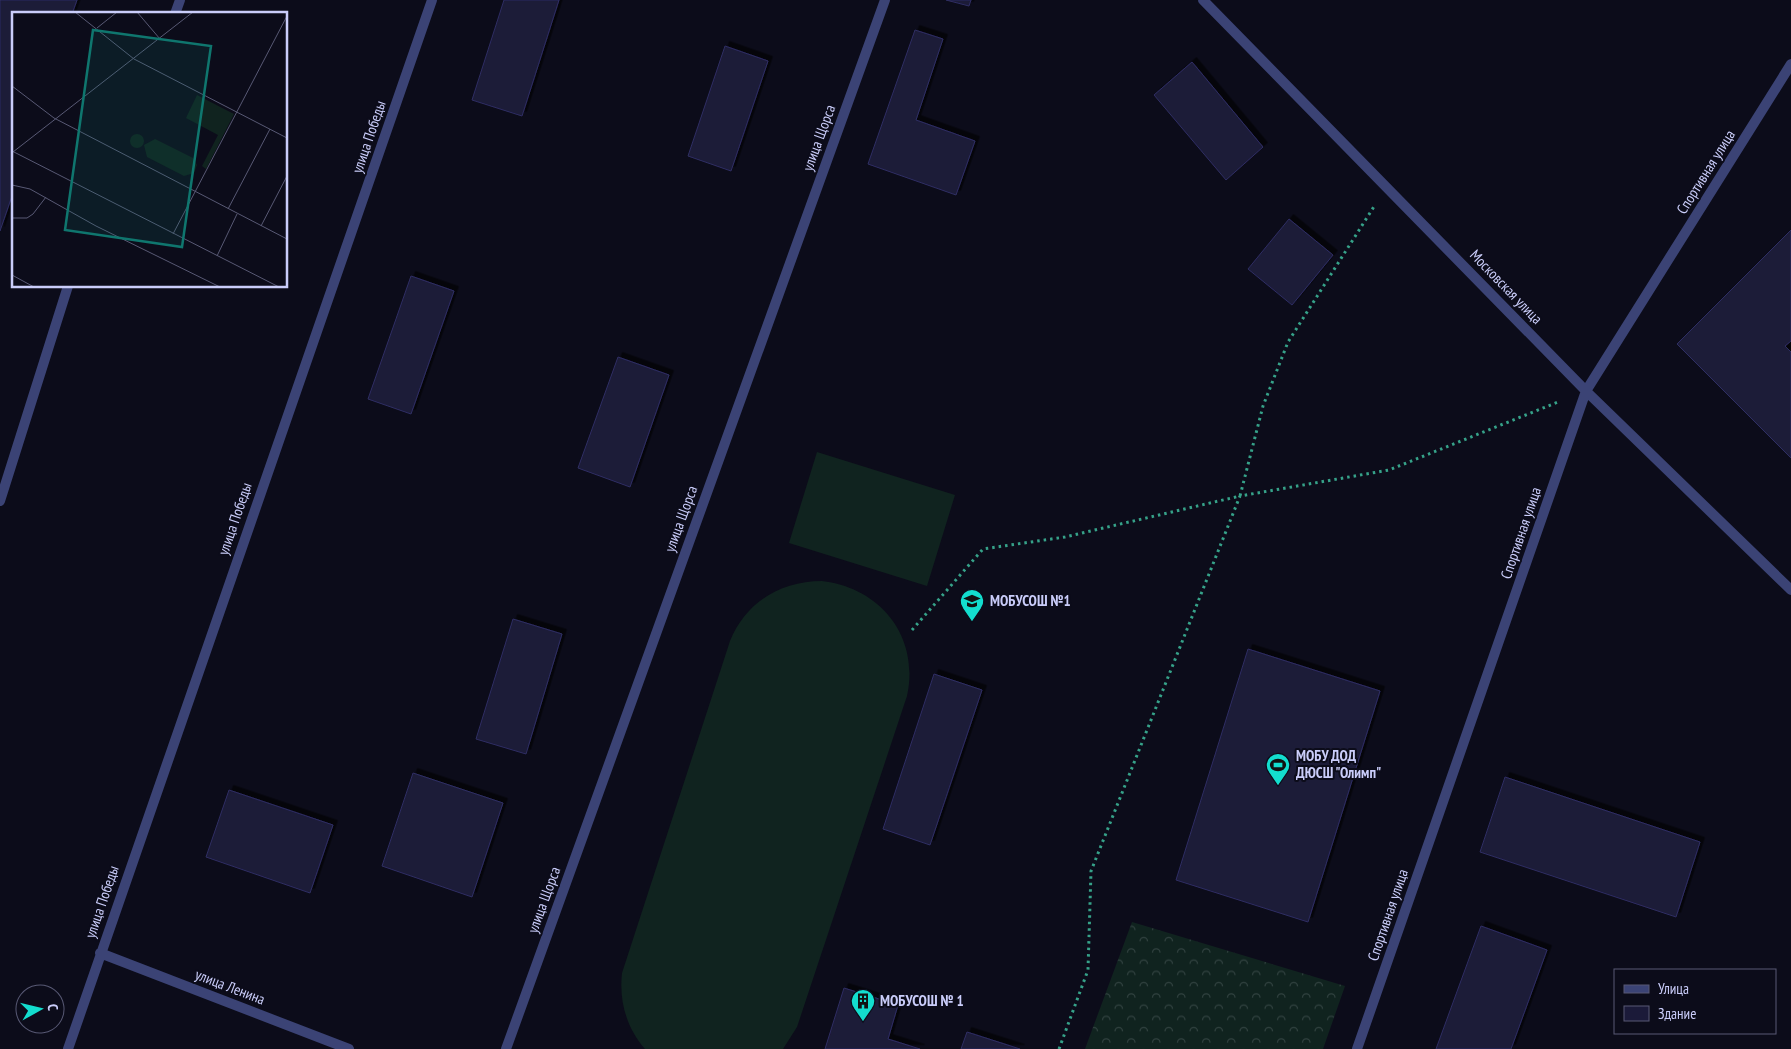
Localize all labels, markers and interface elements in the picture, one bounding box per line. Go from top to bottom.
inset map [12,12,288,288]
street label: улица Победы [347,98,390,176]
street label: улица Щорса [798,102,839,174]
street label: Спортивная улица [1672,126,1739,217]
street label: Московская улица [1466,245,1547,328]
street label: улица Победы [213,480,256,558]
street label: улица Щорса [660,483,701,555]
street label: Спортивная улица [1496,484,1545,581]
school or university icon: МОБУСОШ №1 [959,588,985,622]
place label: МОБУСОШ №1 [990,591,1071,610]
place label: МОБУ ДОД ДЮСШ "Олимп" [1296,746,1381,782]
sports icon: МОБУ ДОД ДЮСШ "Олимп" [1265,752,1291,786]
street label: улица Победы [80,863,123,941]
street label: улица Щорса [523,864,564,936]
street label: Спортивная улица [1363,866,1412,963]
street label: улица Ленина [193,965,268,1009]
legend [1614,969,1776,1034]
text: Улица [1658,979,1689,998]
north arrow [15,984,65,1034]
building icon: МОБУСОШ № 1 [850,988,876,1022]
place label: МОБУСОШ № 1 [880,991,964,1010]
text: С [44,1003,62,1012]
text: Здание [1658,1004,1696,1023]

